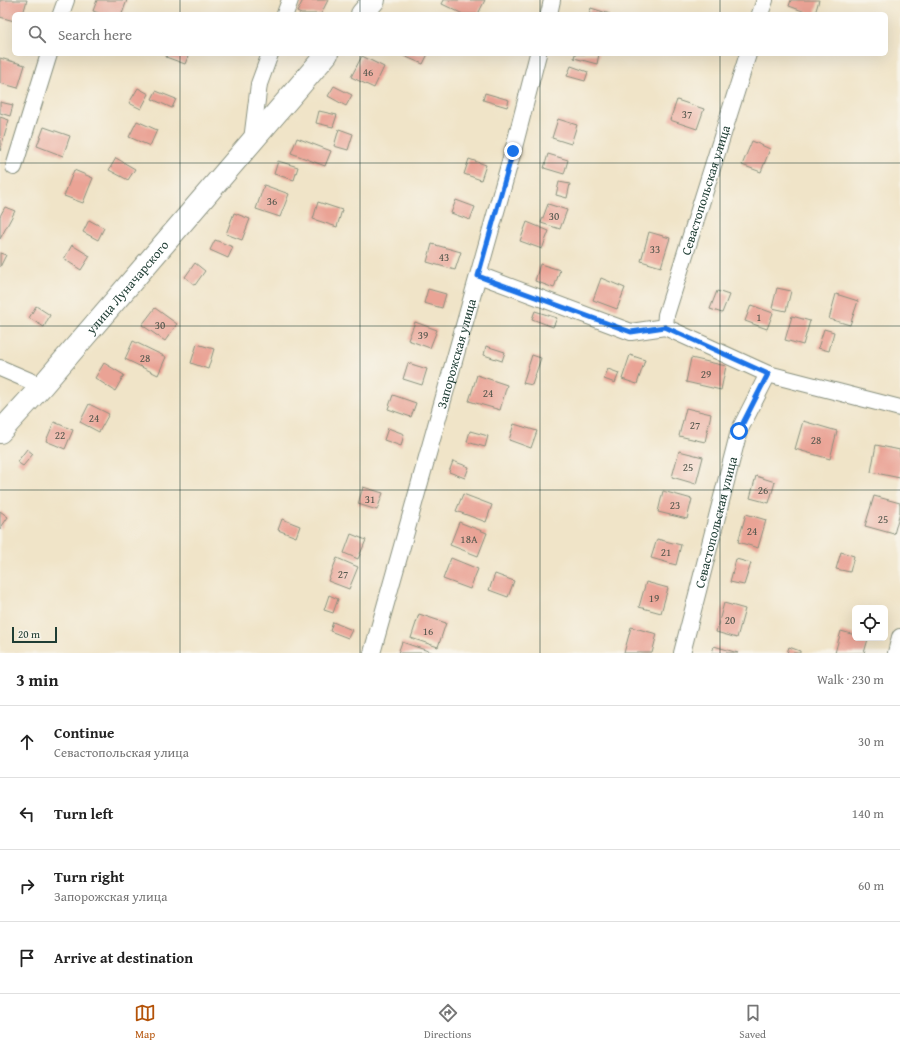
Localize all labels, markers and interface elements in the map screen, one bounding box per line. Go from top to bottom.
search box [12,12,888,56]
icon: search [26,23,48,45]
text: Search here [58,24,132,45]
house number: 46 [363,64,373,80]
house number: 37 [682,106,692,122]
street label: Севастопольская улица [676,122,735,257]
route end [504,142,522,160]
house number: 36 [267,193,277,209]
house number: 30 [549,208,559,224]
street label: улица Луначарского [81,236,173,339]
house number: 33 [650,241,660,257]
house number: 43 [439,249,449,265]
street label: Запорожская улица [432,296,481,411]
house number: 1 [756,309,762,325]
house number: 30 [155,317,165,333]
house number: 39 [418,327,428,343]
house number: 28 [140,350,150,366]
house number: 29 [701,366,711,382]
house number: 24 [483,385,493,401]
house number: 24 [89,410,99,426]
house number: 27 [690,417,700,433]
route start [730,422,748,440]
house number: 22 [55,427,65,443]
house number: 28 [811,432,821,448]
street label: Севастопольская улица [690,454,742,590]
house number: 25 [683,459,693,475]
house number: 26 [758,482,768,498]
house number: 31 [365,491,375,507]
house number: 23 [670,497,680,513]
house number: 25 [878,511,888,527]
house number: 24 [747,523,757,539]
house number: 18А [460,531,478,547]
house number: 21 [661,544,671,560]
house number: 27 [338,566,348,582]
house number: 19 [649,590,659,606]
map controls [852,605,888,641]
button: locate [852,605,888,641]
house number: 20 [725,612,735,628]
house number: 16 [423,623,433,639]
scale bar [12,625,57,644]
text: 20 m [18,626,40,642]
text: 3 min [16,667,58,692]
text: Walk · 230 m [817,670,884,689]
text: Continue [54,722,115,743]
icon: ahead [16,731,38,753]
text: 30 m [858,732,884,751]
text: Севастопольская улица [54,743,189,762]
icon: left [16,803,38,825]
text: Turn left [54,803,113,824]
text: 140 m [852,804,884,823]
text: Turn right [54,866,125,887]
icon: right [16,875,38,897]
text: 60 m [858,876,884,895]
text: Запорожская улица [54,887,167,906]
icon: arrive [16,947,38,969]
text: Arrive at destination [54,947,193,968]
tab: Map [134,1002,156,1042]
tab: Directions [424,1002,471,1042]
tab: Saved [739,1002,766,1042]

